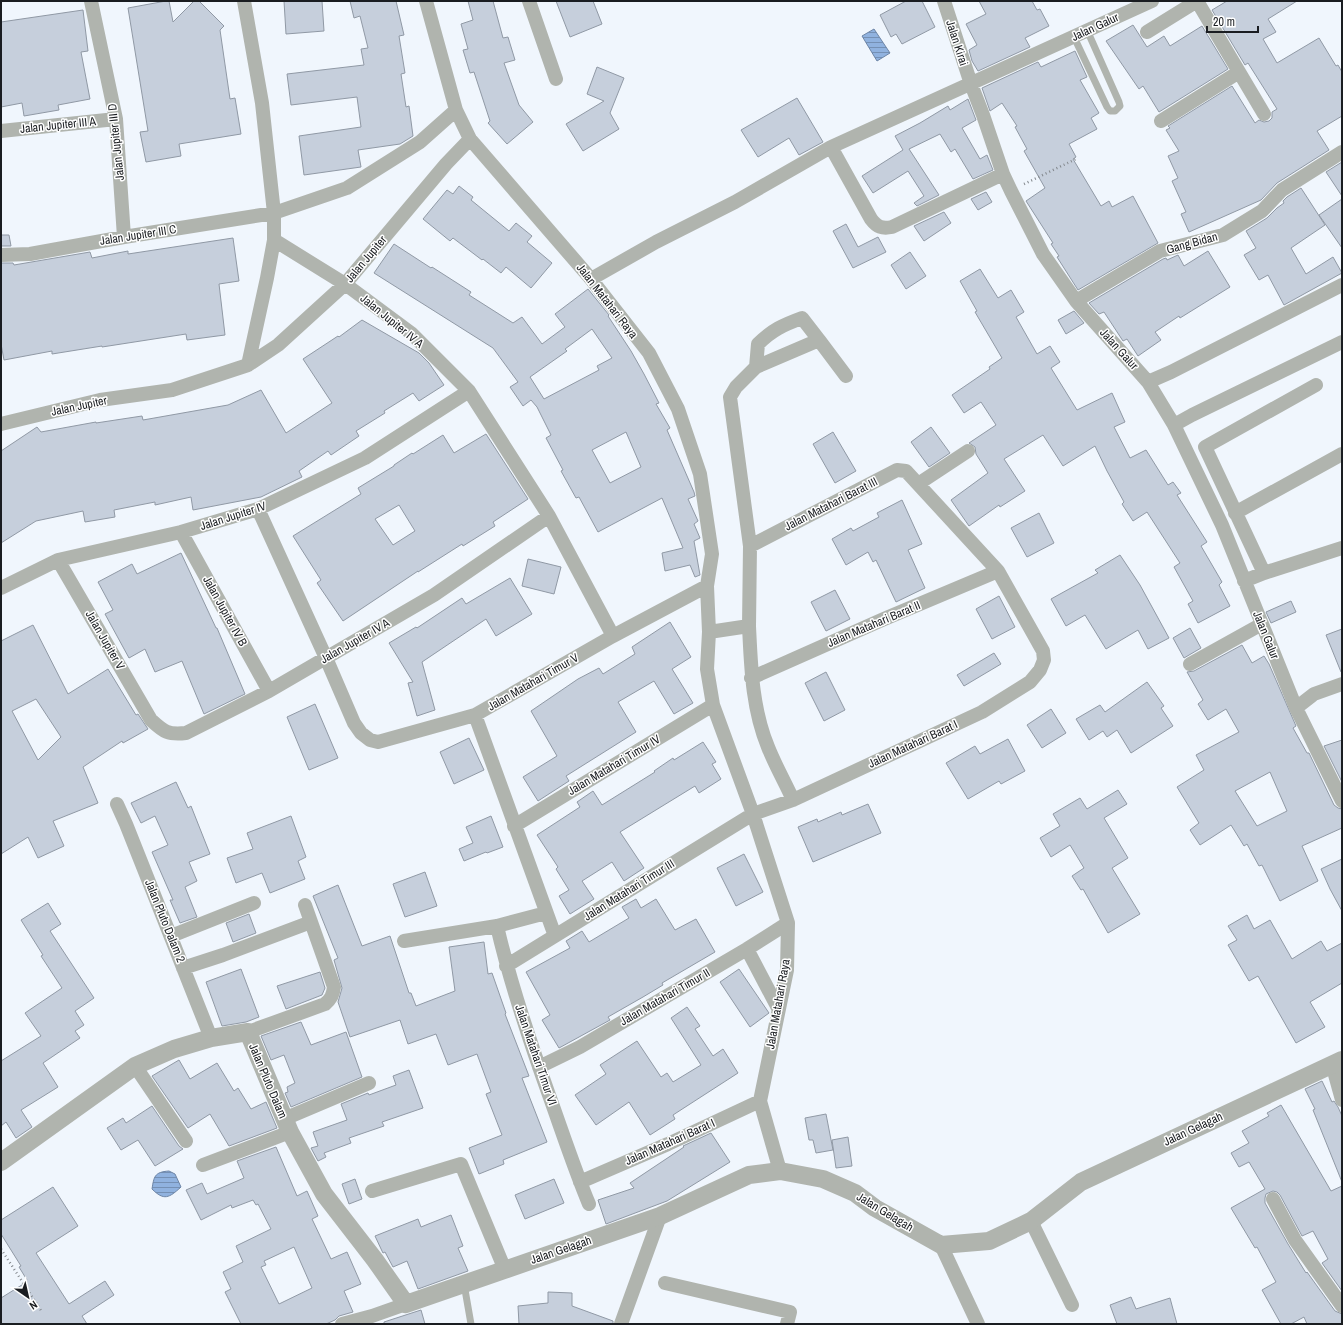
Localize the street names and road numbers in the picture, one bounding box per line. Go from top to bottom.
street label: Jalan Galur [1069,9,1122,45]
street label: Jalan Kirai [942,18,972,68]
street label: Jalan Jupiter III D [104,103,128,181]
street label: Jalan Jupiter III A [19,113,97,137]
street label: Jalan Jupiter III C [99,221,177,249]
street label: Gang Bidan [1165,228,1219,258]
street label: Jalan Jupiter [342,232,391,286]
street label: Jalan Matahari Raya [573,260,642,342]
street label: Jalan Jupiter IV A [357,291,427,352]
street label: Jalan Galur [1096,325,1142,374]
street label: Jalan Jupiter [50,392,109,420]
street label: Jalan Matahari Barat III [782,474,880,534]
street label: Jalan Jupiter IV [198,498,268,534]
street label: Jalan Jupiter IV B [199,573,251,649]
street label: Jalan Matahari Barat II [825,597,923,651]
street label: Jalan Jupiter V [82,608,129,673]
street label: Jalan Galur [1249,609,1283,662]
street label: Jalan Jupiter IV A [318,615,393,667]
street label: Jalan Matahari Timur V [485,649,582,715]
street label: Jalan Matahari Barat I [866,716,960,772]
street label: Jalan Matahari Timur IV [565,731,664,799]
street label: Jalan Matahari Timur III [581,856,677,924]
street label: Jalan Pluto Dalam 2 [141,877,189,965]
street label: Jalan Matahari Raya [762,957,794,1050]
street label: Jalan Matahari Timur II [617,965,713,1029]
street label: Jalan Matahari Timur VI [511,1003,561,1107]
street label: Jalan Pluto Dalam [245,1041,291,1121]
street label: Jalan Gelagah [1161,1108,1225,1150]
street label: Jalan Matahari Barat I [623,1115,717,1169]
street label: Jalan Gelagah [854,1189,916,1235]
street label: Jalan Gelagah [528,1232,594,1268]

